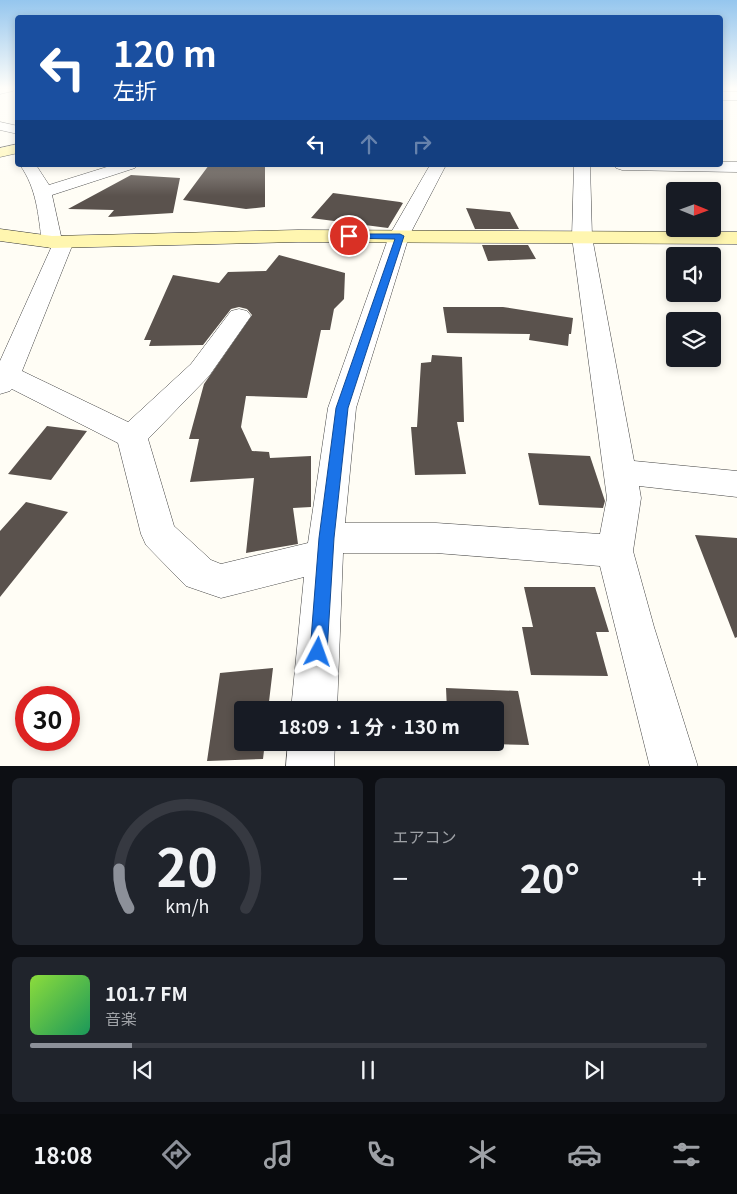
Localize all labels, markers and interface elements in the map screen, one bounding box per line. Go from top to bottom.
text: 120 m [113,26,217,77]
icon: left [30,35,95,100]
text: 左折 [113,73,157,105]
icon: left [302,130,330,158]
icon: ahead [355,130,383,158]
icon: right [408,130,436,158]
north arrow [666,182,721,238]
map controls [666,182,721,367]
pin [328,215,370,257]
icon: arrive [335,222,363,250]
button: sound [666,247,721,302]
button: layers [666,312,721,367]
position arrow [291,625,343,677]
speed limit sign: 30 [15,686,80,751]
text: 18:09 · 1 分 · 130 m [278,712,460,739]
text: エアコン [393,824,457,848]
text: 20 [157,827,218,902]
text: 20° [520,849,580,904]
text: − [393,857,408,897]
text: + [691,857,707,897]
text: km/h [165,892,209,918]
text: 101.7 FM [105,979,188,1006]
text: 音楽 [105,1006,137,1030]
icon: previous [129,1056,157,1084]
icon: pause [354,1056,382,1084]
icon: next [580,1056,608,1084]
icon: directions [159,1137,194,1172]
icon: music [261,1137,296,1172]
icon: phone [363,1137,398,1172]
icon: climate [465,1137,500,1172]
icon: car [567,1137,602,1172]
icon: filters [669,1137,704,1172]
text: 18:08 [33,1138,93,1170]

